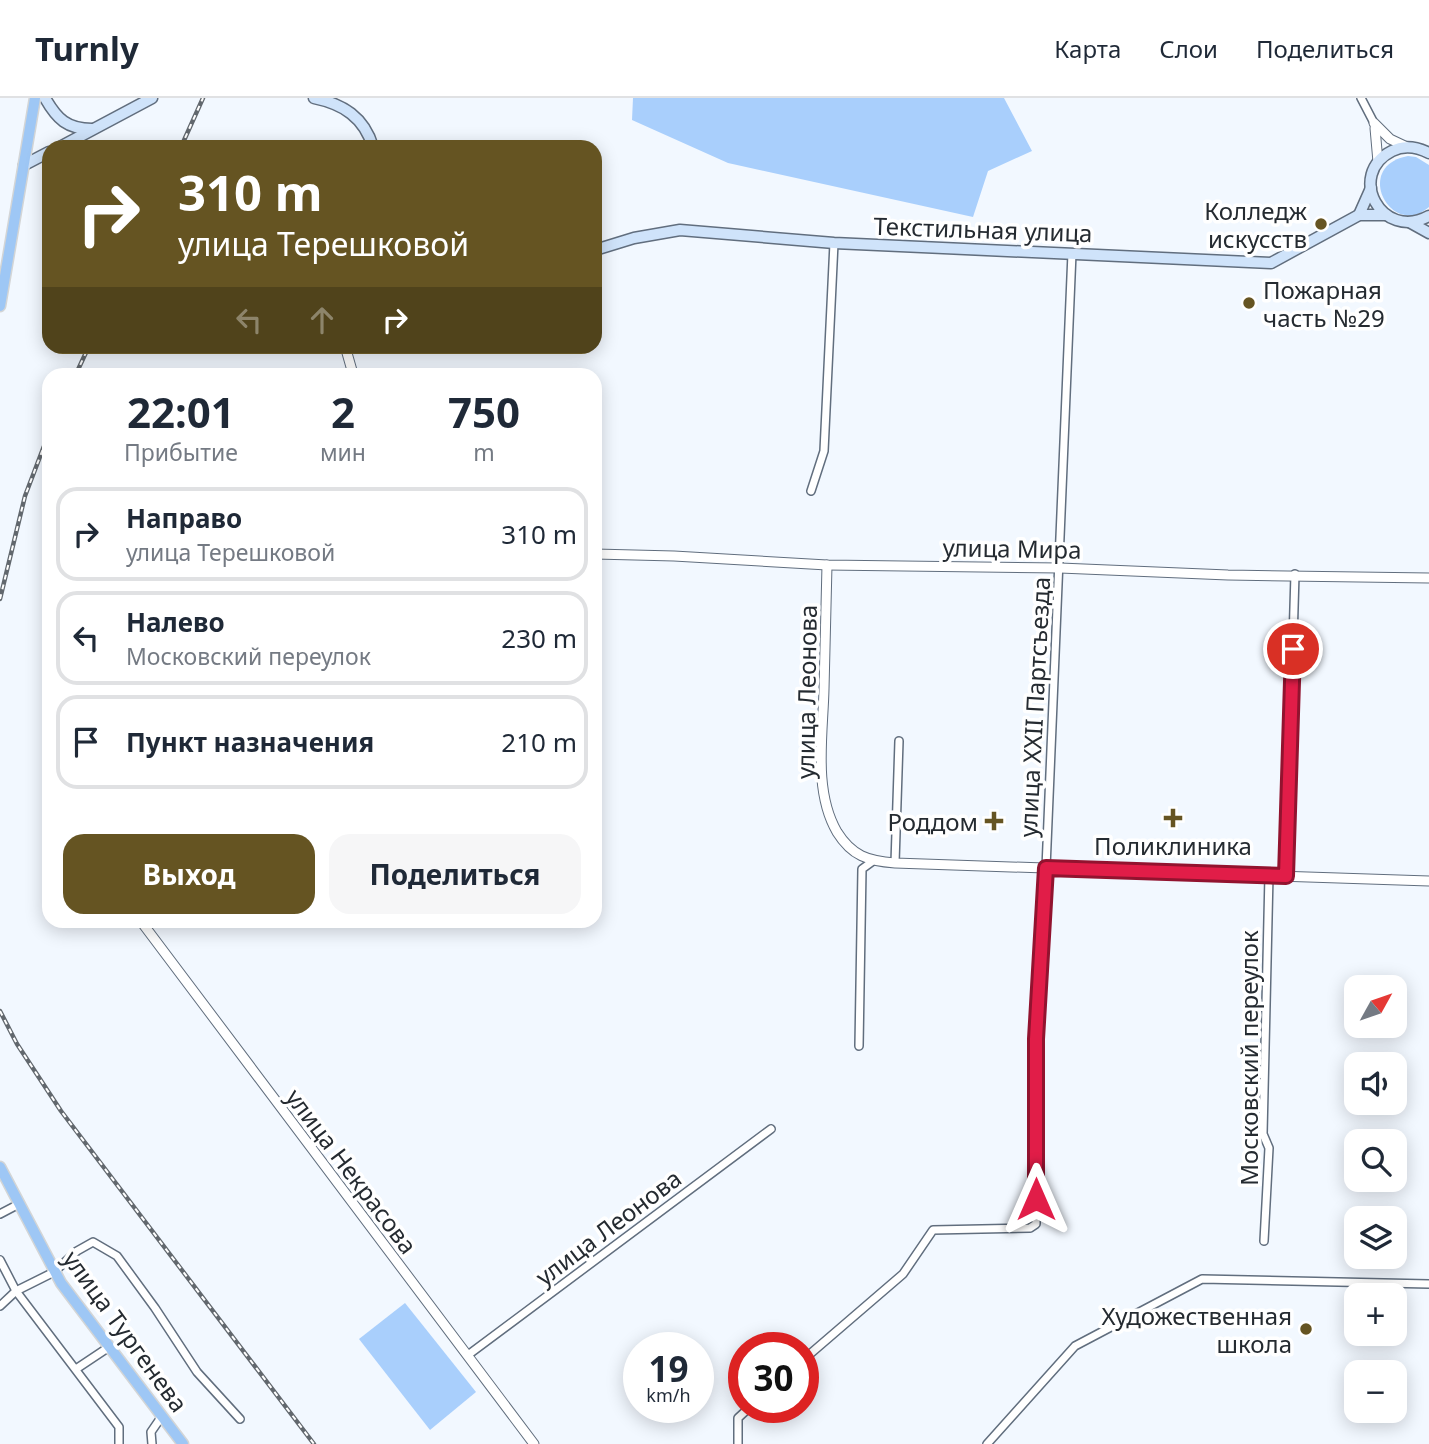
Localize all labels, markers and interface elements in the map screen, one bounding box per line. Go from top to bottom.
text: Turnly [35,26,139,71]
text: Карта [1054,32,1121,65]
text: Слои [1159,32,1218,65]
text: Поделиться [1256,32,1394,65]
text: 310 m [178,159,323,225]
icon: right [63,168,154,259]
place label: Колледж искусств [1204,194,1308,255]
street label: Текстильная улица [873,209,1093,249]
marker: Колледж искусств [1313,216,1329,232]
text: улица Терешковой [178,222,469,265]
place label: Пожарная часть №29 [1263,273,1385,334]
marker: Пожарная часть №29 [1241,295,1257,311]
icon: left [230,301,268,339]
icon: ahead [303,301,341,339]
icon: right [376,301,414,339]
text: 22:01 [127,383,235,440]
text: 2 [331,383,355,440]
text: 750 [448,383,520,440]
text: Прибытие [124,436,238,468]
text: мин [320,436,366,468]
text: m [473,436,495,468]
text: Направо [126,500,242,536]
icon: right [67,515,105,553]
text: 310 m [501,516,577,552]
street label: улица Мира [942,530,1082,566]
text: улица Терешковой [126,536,335,568]
street label: улица XXII Партсъезда [1011,576,1057,838]
text: Налево [126,604,225,640]
street label: улица Леонова [788,605,824,779]
icon: left [67,619,105,657]
pin [1263,619,1323,679]
text: 230 m [501,620,577,656]
icon: arrive [1274,630,1312,668]
text: Московский переулок [126,640,371,672]
icon: arrive [67,723,105,761]
text: Пункт назначения [126,724,374,760]
text: 210 m [501,724,577,760]
place label: Роддом [887,805,978,838]
marker: Поликлиника [1163,808,1183,828]
marker: Роддом [984,811,1004,831]
place label: Поликлиника [1094,829,1252,862]
button: Выход [63,834,315,914]
button: Поделиться [329,834,581,914]
street label: Московский переулок [1232,930,1265,1186]
north arrow [1344,975,1407,1038]
map controls [1344,975,1407,1423]
button: sound [1344,1052,1407,1115]
street label: улица Некрасова [279,1082,425,1260]
button: search [1344,1129,1407,1192]
street label: улица Леонова [528,1161,688,1293]
position arrow [999,1162,1073,1236]
button: layers [1344,1206,1407,1269]
street label: улица Тургенева [56,1244,196,1418]
button: + [1344,1283,1407,1346]
place label: Художественная школа [1101,1299,1292,1360]
marker: Художественная школа [1298,1321,1314,1337]
speed limit sign: 30 [728,1332,819,1423]
text: 19 [648,1345,689,1392]
button: − [1344,1360,1407,1423]
text: km/h [646,1383,691,1407]

